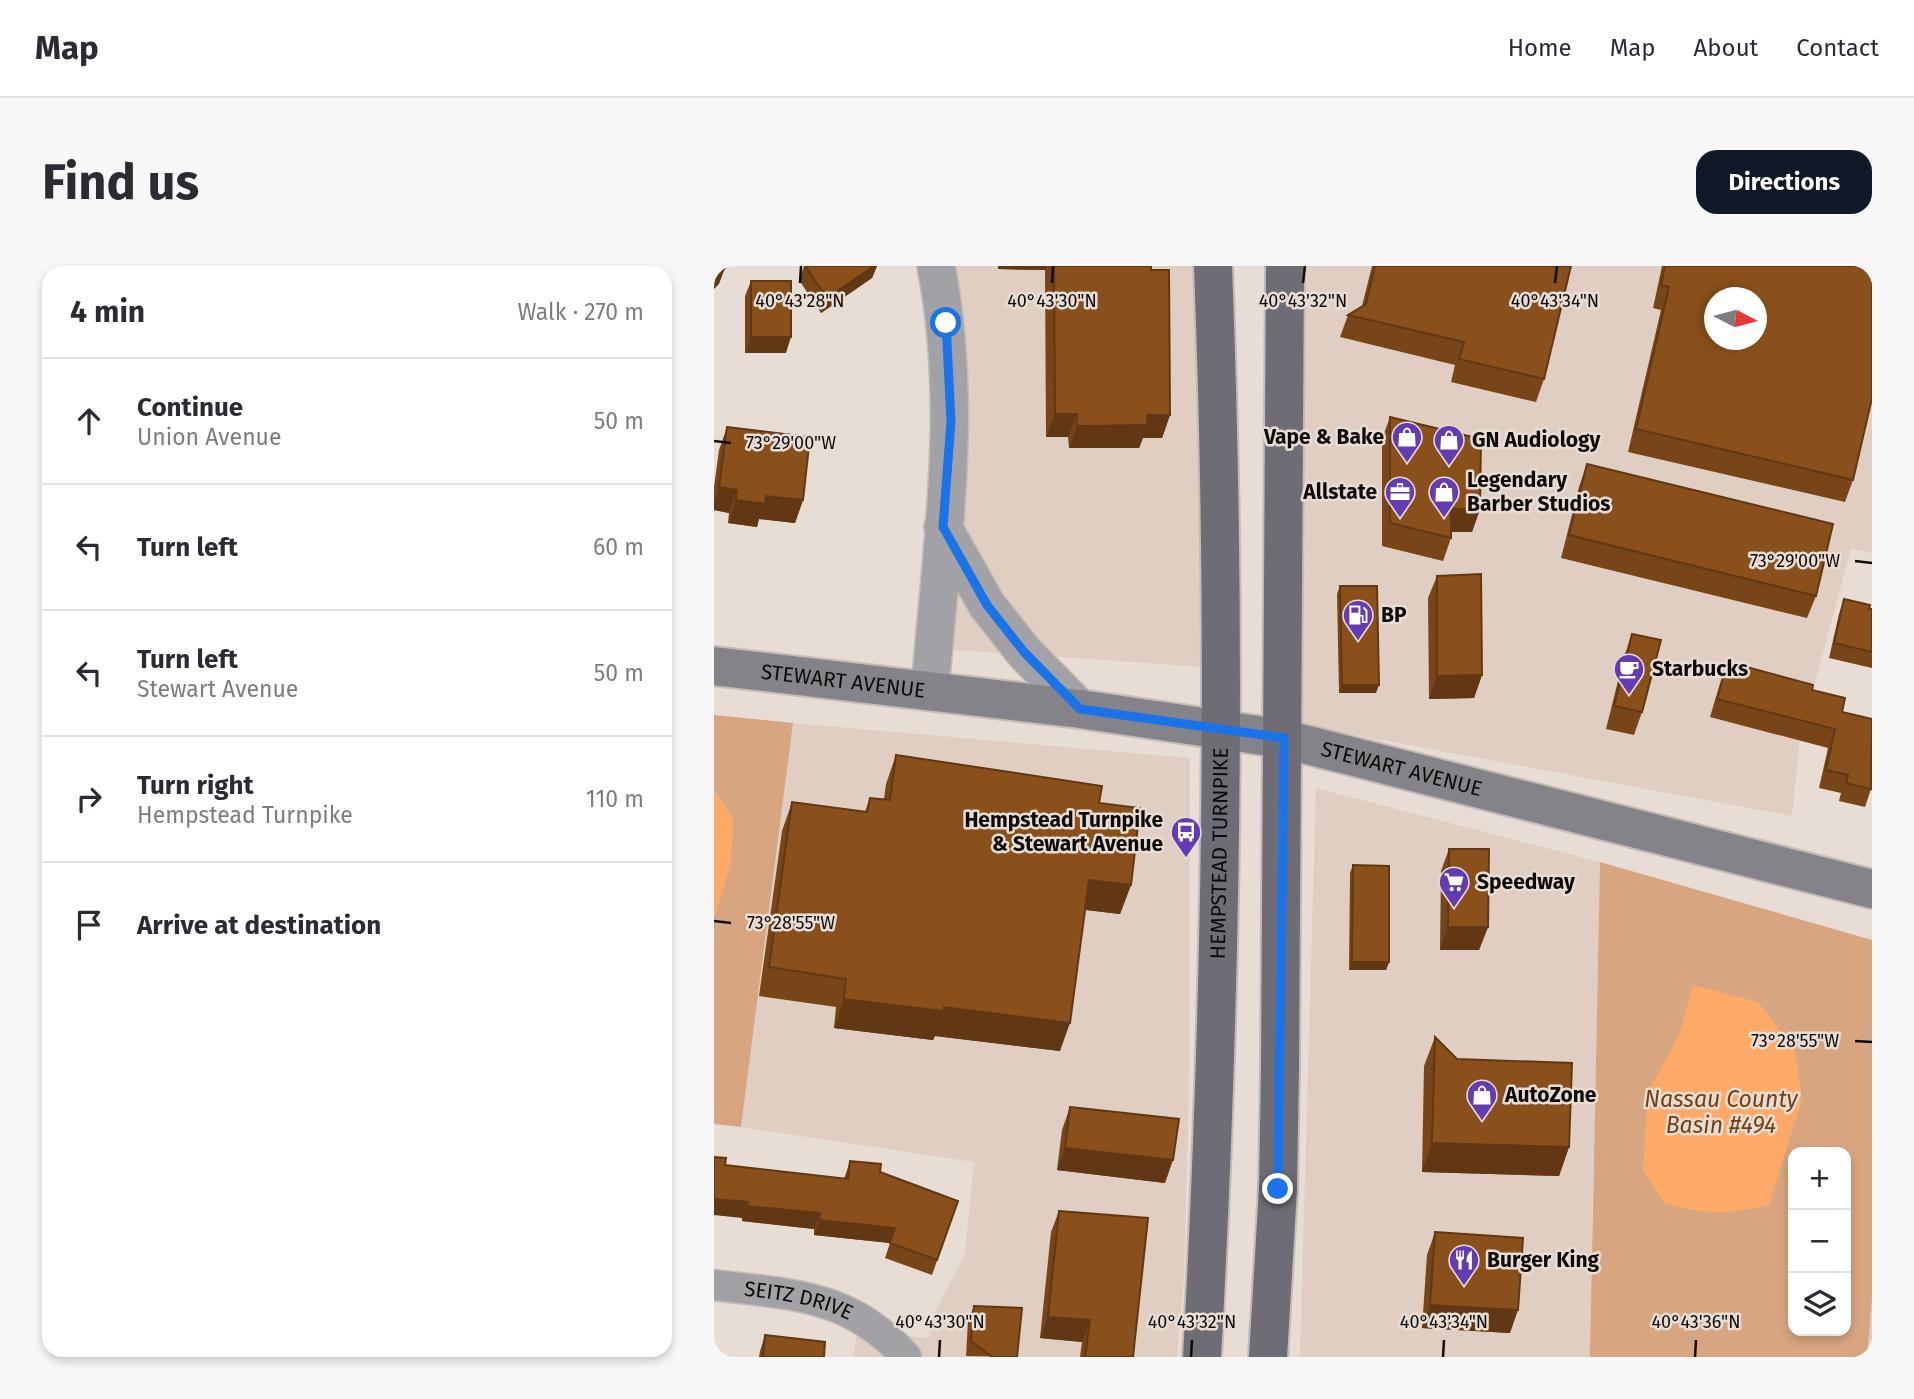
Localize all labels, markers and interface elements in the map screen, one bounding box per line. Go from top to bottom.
text: Map [35,28,99,68]
text: Home [1508,34,1572,62]
text: Map [1610,34,1656,62]
text: About [1694,34,1758,62]
text: Contact [1796,34,1879,62]
button: Directions [1696,150,1872,214]
text: Find us [42,153,199,212]
north arrow [1704,287,1767,350]
text: 40°43'28"N [755,290,845,312]
text: 40°43'30"N [1007,290,1097,312]
text: 40°43'32"N [1259,290,1347,312]
text: 40°43'34"N [1511,290,1599,312]
text: 4 min [70,294,145,330]
text: Walk · 270 m [517,298,644,326]
route start [930,307,961,338]
text: Continue [137,392,243,423]
icon: ahead [70,402,108,440]
text: 50 m [594,407,644,435]
shop icon: Vape & Bake [1390,420,1424,464]
text: Union Avenue [137,423,282,451]
shop icon: GN Audiology [1432,423,1466,467]
place label: Vape & Bake [1263,424,1384,450]
place label: GN Audiology [1472,427,1601,453]
text: 73°29'00"W [746,432,836,454]
place label: Legendary Barber Studios [1467,467,1610,517]
office icon: Allstate [1383,475,1417,519]
shop icon: Legendary Barber Studios [1427,475,1461,519]
place label: Allstate [1302,479,1377,505]
icon: left [70,528,108,566]
text: Turn left [137,532,238,563]
text: 60 m [593,533,644,561]
text: 73°29'00"W [1750,550,1840,572]
fuel station icon: BP [1341,598,1375,642]
place label: BP [1381,602,1407,628]
text: Turn left [137,644,238,675]
cafe icon: Starbucks [1612,652,1646,696]
icon: left [70,654,108,692]
place label: Starbucks [1652,656,1748,682]
text: 50 m [594,659,644,687]
street label: STEWART AVENUE [759,659,927,704]
text: Stewart Avenue [137,675,298,703]
street label: STEWART AVENUE [1318,736,1485,802]
street label: HEMPSTEAD TURNPIKE [1205,747,1234,960]
text: Turn right [137,770,254,801]
icon: right [70,780,108,818]
text: 110 m [586,785,644,813]
text: Hempstead Turnpike [137,801,353,829]
place label: Hempstead Turnpike & Stewart Avenue [964,807,1163,857]
bus stop icon: Hempstead Turnpike & Stewart Avenue [1169,815,1203,859]
supermarket icon: Speedway [1437,865,1471,909]
place label: Speedway [1477,869,1575,895]
icon: arrive [70,906,108,944]
text: Arrive at destination [137,910,381,941]
text: 73°28'55"W [747,912,835,934]
text: 73°28'55"W [1751,1030,1839,1052]
shop icon: AutoZone [1465,1078,1499,1122]
place label: AutoZone [1504,1082,1597,1108]
water label: Nassau County Basin #494 [1644,1085,1798,1139]
map controls [1788,1147,1851,1336]
button: + [1788,1147,1851,1210]
route end [1262,1173,1293,1204]
button: − [1788,1210,1851,1273]
restaurant icon: Burger King [1447,1243,1481,1287]
place label: Burger King [1487,1247,1600,1273]
button: layers [1788,1273,1851,1336]
street label: SEITZ DRIVE [743,1276,857,1326]
text: 40°43'30"N [895,1311,985,1333]
text: 40°43'32"N [1148,1311,1236,1333]
text: 40°43'34"N [1400,1311,1488,1333]
text: 40°43'36"N [1652,1311,1740,1333]

